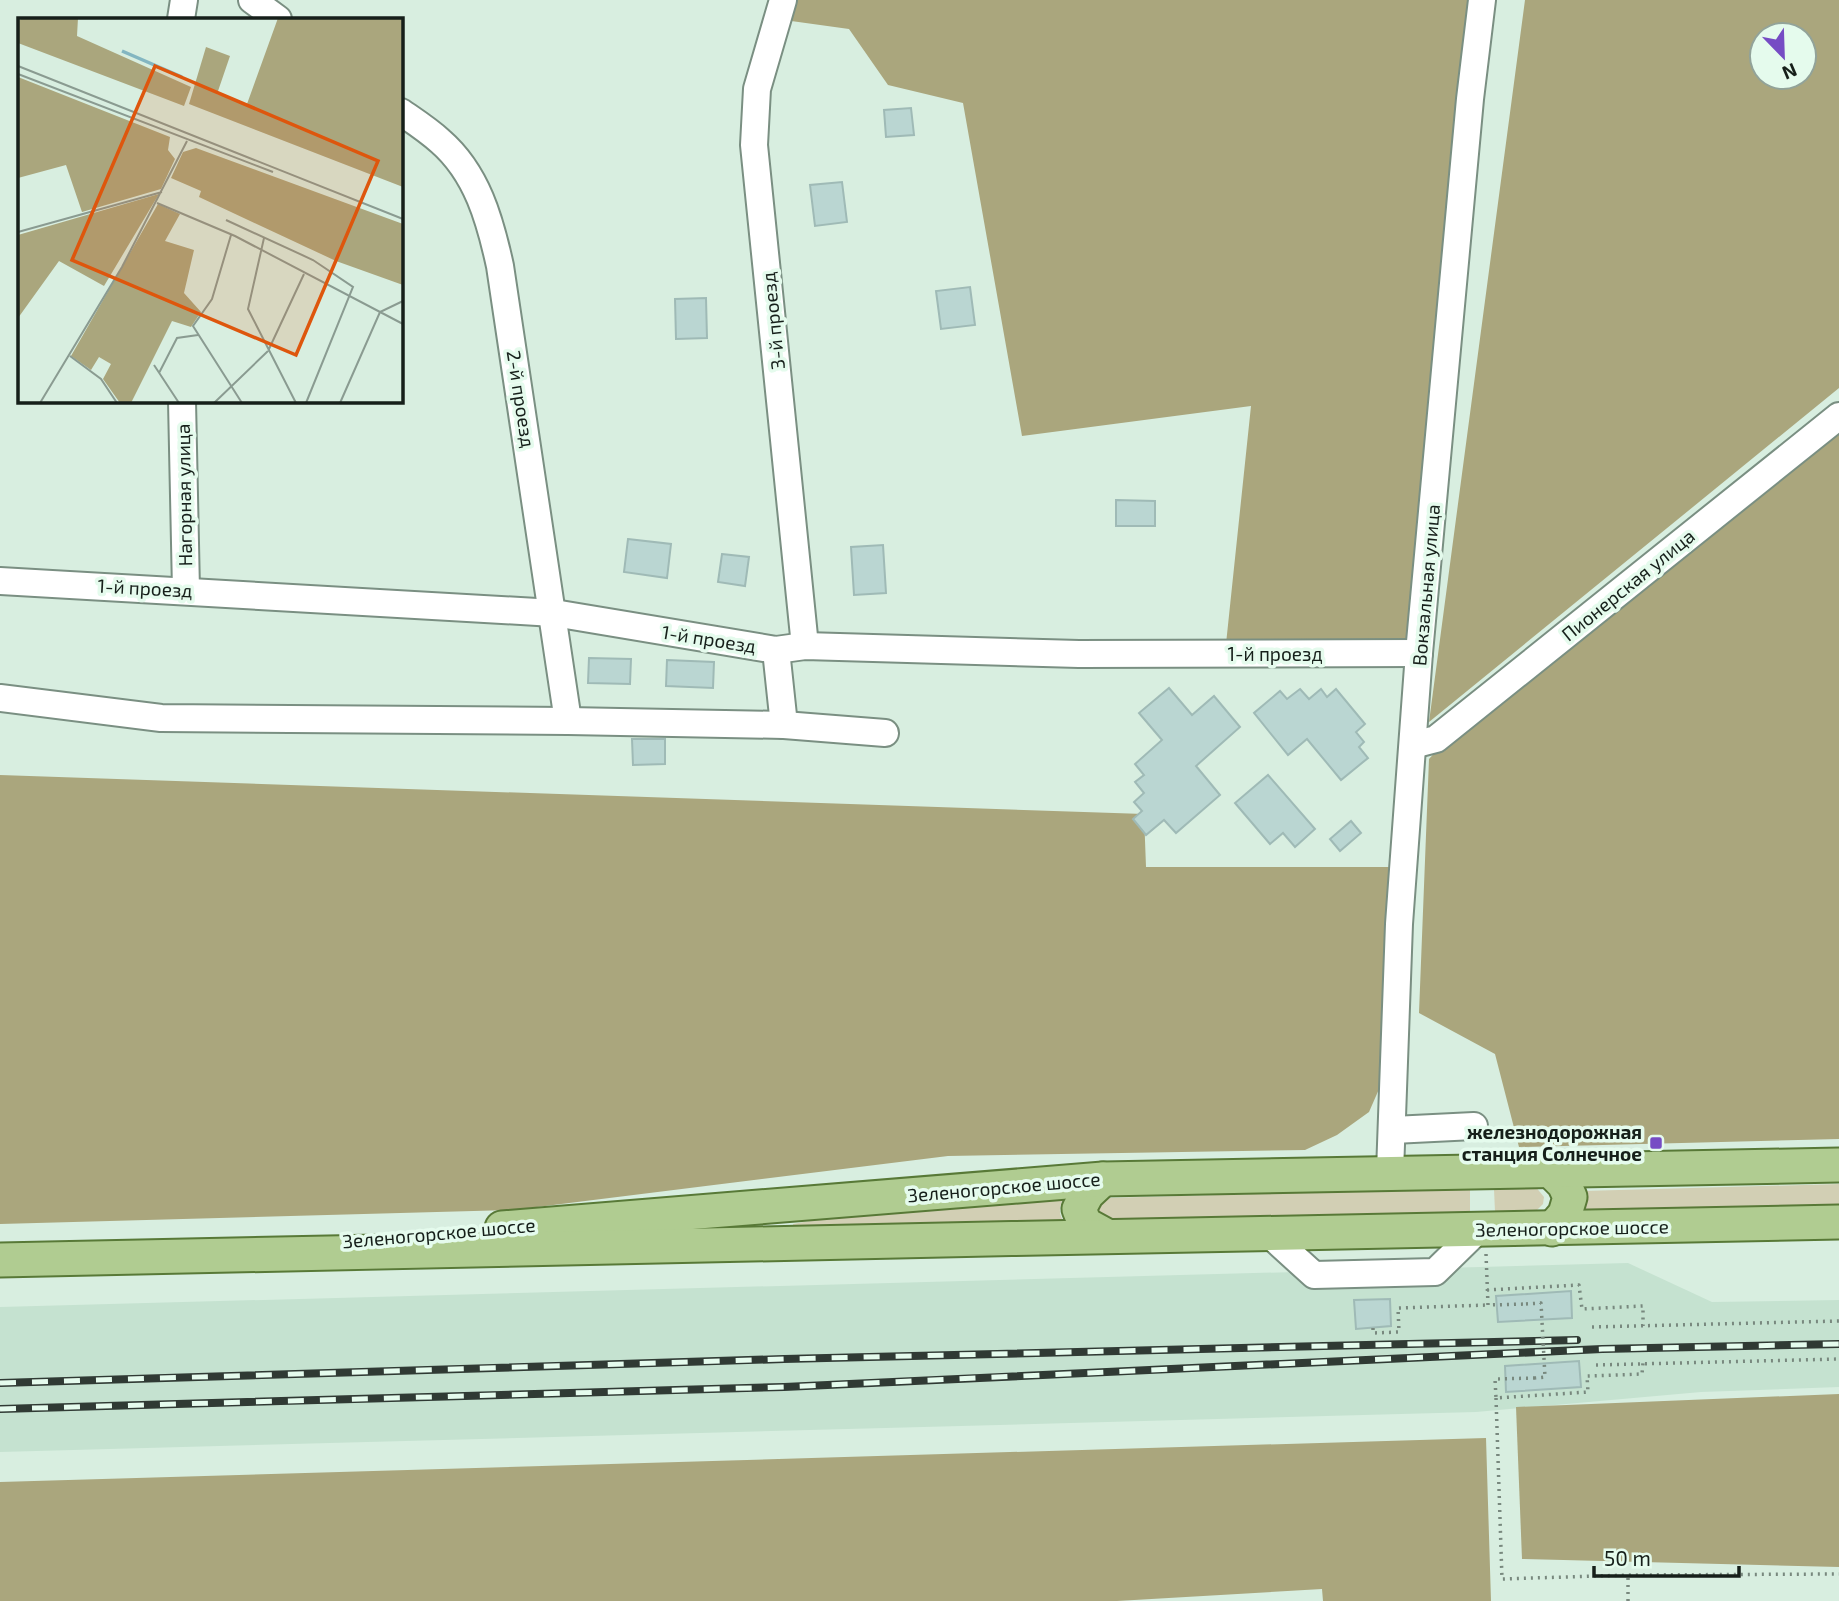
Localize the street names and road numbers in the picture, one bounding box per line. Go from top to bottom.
street label: 3-й проезд [756,271,789,371]
street label: 2-й проезд [502,349,541,449]
street label: Нагорная улица [171,423,197,567]
street label: Вокзальная улица [1407,503,1445,667]
street label: Пионерская улица [1556,524,1700,646]
street label: 1-й проезд [97,574,193,601]
street label: 1-й проезд [660,620,758,657]
street label: 1-й проезд [1227,642,1323,665]
street label: Зеленогорское шоссе [906,1167,1101,1206]
street label: Зеленогорское шоссе [341,1213,536,1252]
street label: Зеленогорское шоссе [1475,1214,1669,1241]

